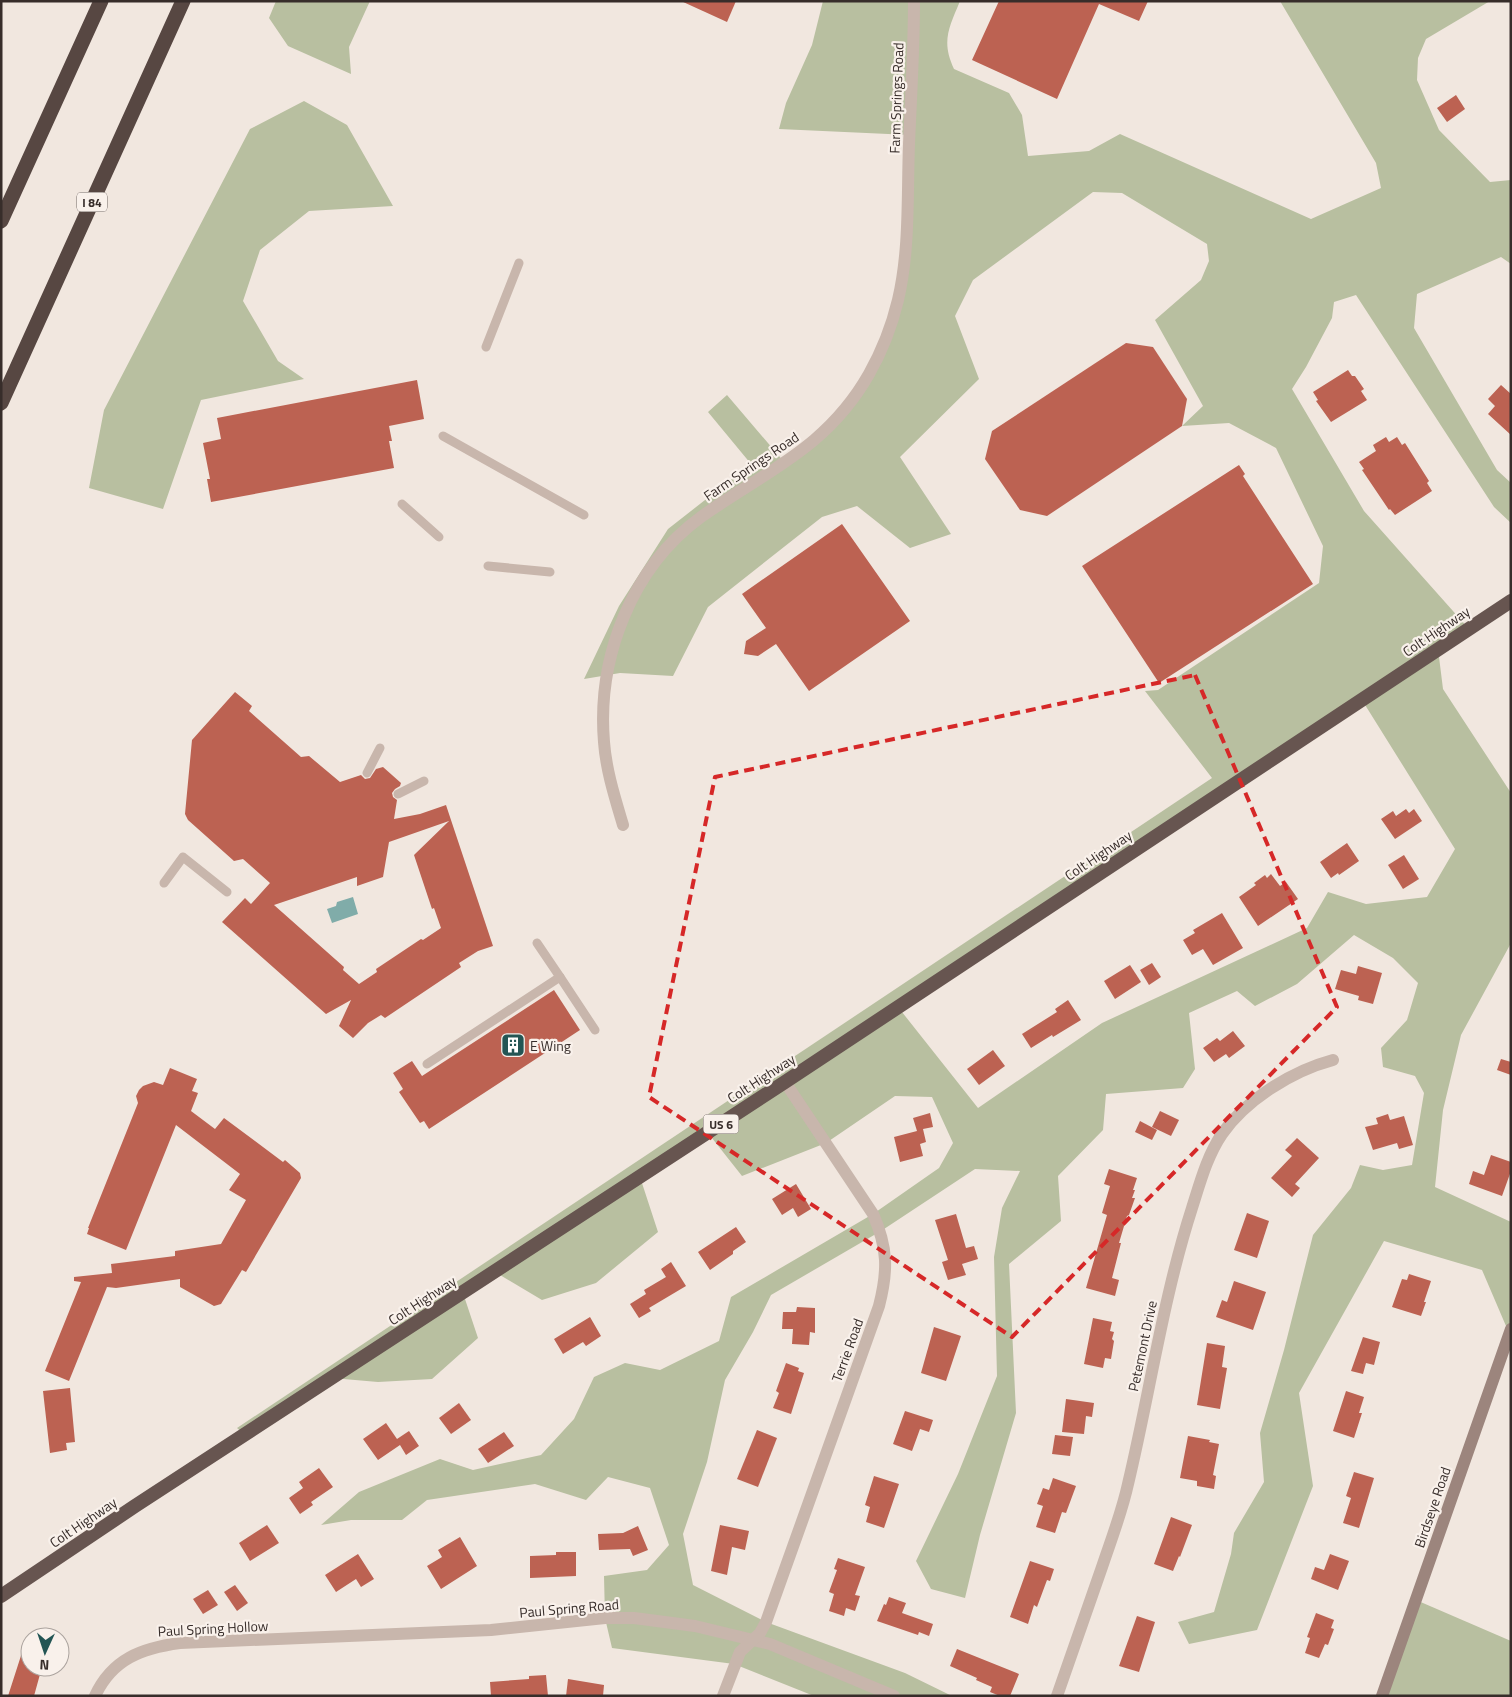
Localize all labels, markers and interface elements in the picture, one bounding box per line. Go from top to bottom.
street label: Farm Springs Road [884,42,908,154]
road number: I 84 [77,192,107,212]
street label: Farm Springs Road [699,426,803,506]
street label: Colt Highway [1398,600,1474,661]
street label: Colt Highway [1060,824,1136,885]
building icon: E Wing [500,1032,526,1058]
place label: E Wing [530,1035,571,1056]
street label: Colt Highway [723,1048,799,1108]
road number: US 6 [704,1114,738,1134]
street label: Colt Highway [384,1270,460,1330]
street label: Petemont Drive [1122,1299,1162,1393]
street label: Terrie Road [826,1315,868,1385]
street label: Birdseye Road [1408,1464,1456,1550]
street label: Colt Highway [45,1491,121,1552]
street label: Paul Spring Road [518,1593,620,1623]
street label: Paul Spring Hollow [157,1615,269,1641]
north arrow [20,1627,70,1677]
text: N [39,1655,50,1676]

